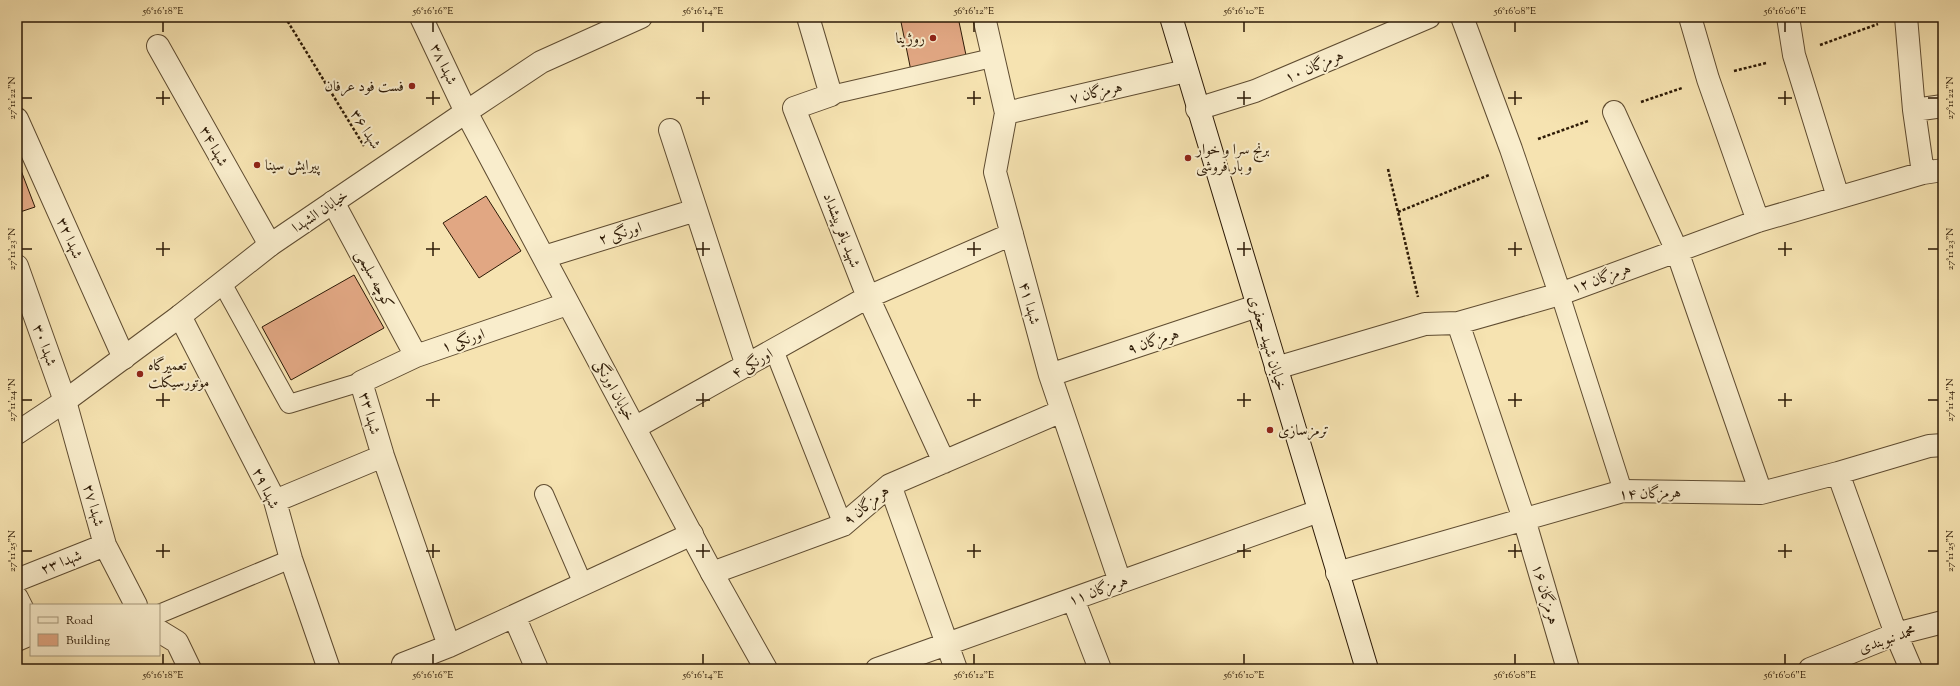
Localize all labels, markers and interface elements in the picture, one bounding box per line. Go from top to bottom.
text: 56°16'18"E [142,4,183,19]
text: 56°16'16"E [412,4,453,19]
text: 56°16'14"E [682,4,723,19]
text: 56°16'12"E [953,4,994,19]
text: 56°16'10"E [1223,4,1264,19]
text: 56°16'08"E [1493,4,1536,19]
text: 56°16'06"E [1763,4,1806,19]
place label: روژینا [895,29,925,50]
marker: روژینا [928,33,938,43]
street label: شهدا ۳۸ [424,41,461,89]
street label: هرمزگان ۱۰ [1282,46,1347,89]
text: 27°11'22"N [5,76,20,120]
text: 27°11'22"N [1943,76,1958,120]
place label: فست فود عرفان [324,77,404,98]
street label: هرمزگان ۷ [1068,77,1125,110]
marker: فست فود عرفان [407,81,417,91]
street label: شهدا ۳۶ [344,106,385,154]
street label: شهدا ۳۴ [193,123,232,171]
place label: برنج سرا و خوار و بار فروشی [1194,140,1270,178]
marker: برنج سرا و خوار و بار فروشی [1183,153,1193,163]
place label: پیرایش سینا [265,156,321,177]
marker: پیرایش سینا [252,160,262,170]
street label: خیابان الشهدا [289,186,353,239]
street label: شهید باقر پیشداد [817,190,865,271]
street label: شهدا ۳۲ [50,215,87,263]
street label: اورنگی ۲ [596,218,645,251]
text: 27°11'23"N [5,228,20,270]
text: 27°11'23"N [1943,228,1958,270]
street label: کوچه سلیمی [349,247,398,313]
street label: هرمزگان ۱۲ [1569,259,1634,300]
street label: شهدا ۴۱ [1013,280,1044,327]
street label: خیابان شهید جعفری [1242,293,1291,394]
street label: شهدا ۳۰ [26,322,61,369]
street label: اورنگی ۱ [439,324,488,359]
street label: هرمزگان ۹ [1125,324,1182,361]
street label: اورنگی ۴ [728,344,777,385]
place label: تعمیرگاه موتورسیکلت [148,356,209,394]
street label: خیابان اورنگی [588,356,639,425]
marker: تعمیرگاه موتورسیکلت [135,369,145,379]
text: 27°11'24"N [5,378,20,422]
text: 27°11'24"N [1943,378,1958,422]
street label: شهدا ۳۳ [353,390,385,437]
place label: ترمزسازی [1278,421,1329,442]
marker: ترمزسازی [1265,425,1275,435]
street label: شهدا ۲۹ [246,465,283,513]
street label: هرمزگان ۹ [840,481,894,531]
street label: شهدا ۲۷ [77,482,108,529]
street label: هرمزگان ۱۴ [1619,483,1682,506]
text: 27°11'25"N [5,530,20,572]
text: 27°11'25"N [1943,530,1958,572]
street label: شهدا ۲۳ [38,546,85,581]
street label: هرمزگان ۱۶ [1526,562,1563,627]
street label: هرمزگان ۱۱ [1066,571,1131,612]
legend [30,604,160,656]
text: Road [66,612,93,630]
street label: محمد نبوبندی [1856,621,1919,660]
text: Building [66,632,110,650]
text: 56°16'18"E [142,668,183,683]
text: 56°16'16"E [412,668,453,683]
text: 56°16'14"E [682,668,723,683]
text: 56°16'12"E [953,668,994,683]
text: 56°16'10"E [1223,668,1264,683]
text: 56°16'08"E [1493,668,1536,683]
text: 56°16'06"E [1763,668,1806,683]

